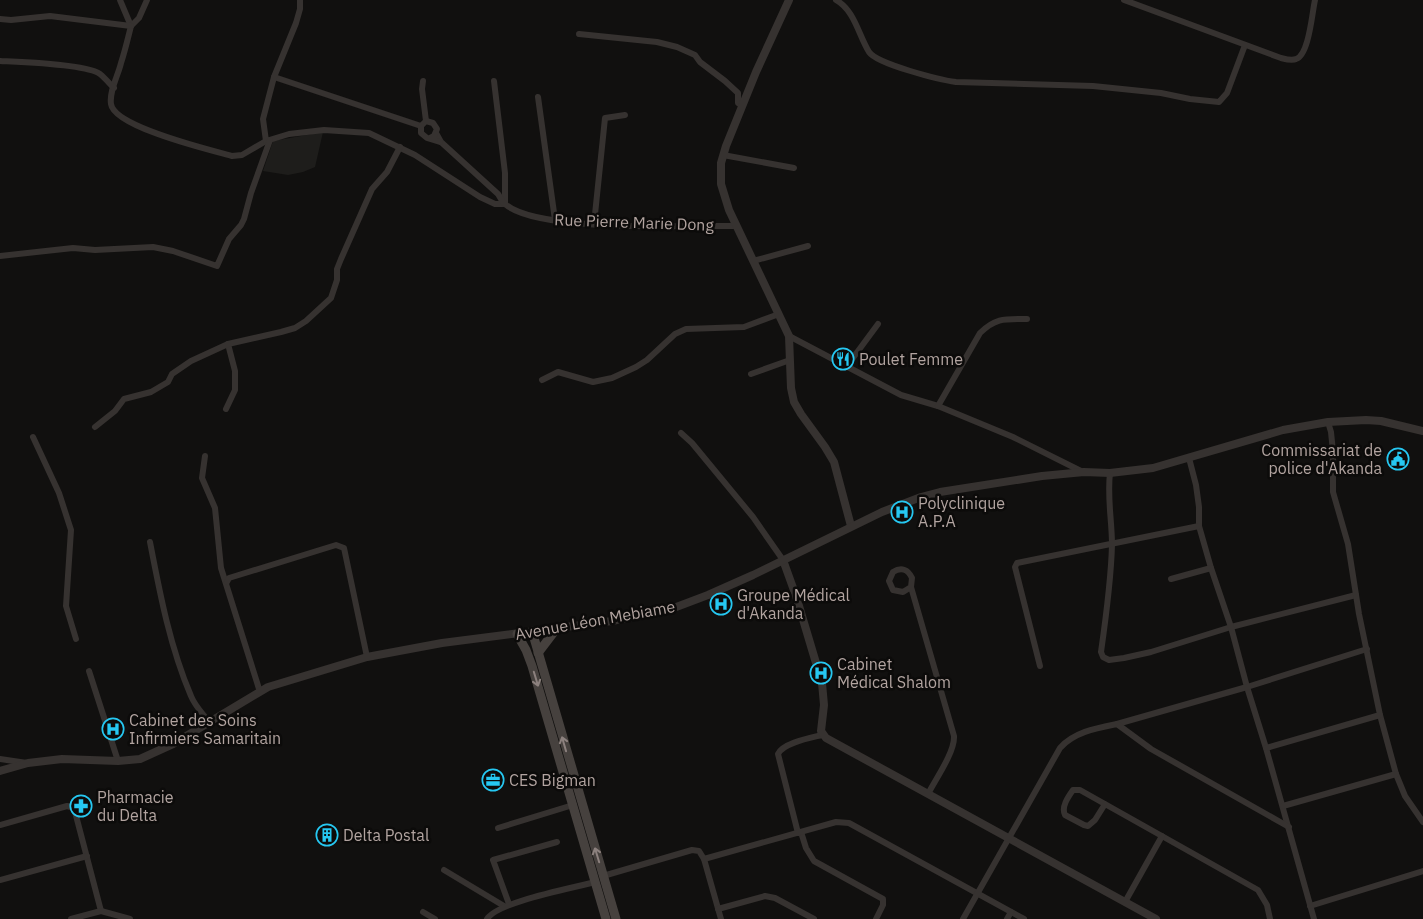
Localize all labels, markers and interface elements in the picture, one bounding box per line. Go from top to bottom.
street label: Rue Pierre Marie Dong [554,209,715,235]
restaurant icon: Poulet Femme [831,347,855,371]
place label: Poulet Femme [859,349,963,369]
place label: Commissariat de police d'Akanda [1261,440,1382,478]
public building icon: Commissariat de police d'Akanda [1386,447,1410,471]
place label: Polyclinique A.P.A [918,493,1005,531]
hospital icon: Polyclinique A.P.A [890,500,914,524]
place label: Groupe Médical d'Akanda [737,585,850,623]
hospital icon: Groupe Médical d'Akanda [709,592,733,616]
street label: Avenue Léon Mebiame [513,596,677,644]
place label: Cabinet Médical Shalom [837,654,951,692]
hospital icon: Cabinet Médical Shalom [809,661,833,685]
one-way arrow [531,670,541,686]
place label: Cabinet des Soins Infirmiers Samaritain [129,710,281,748]
hospital icon: Cabinet des Soins Infirmiers Samaritain [101,717,125,741]
one-way arrow [559,737,569,753]
office icon: CES Bigman [481,768,505,792]
place label: CES Bigman [509,770,596,790]
place label: Pharmacie du Delta [97,787,174,825]
pharmacy icon: Pharmacie du Delta [69,794,93,818]
building icon: Delta Postal [315,823,339,847]
place label: Delta Postal [343,825,429,845]
one-way arrow [592,848,602,864]

